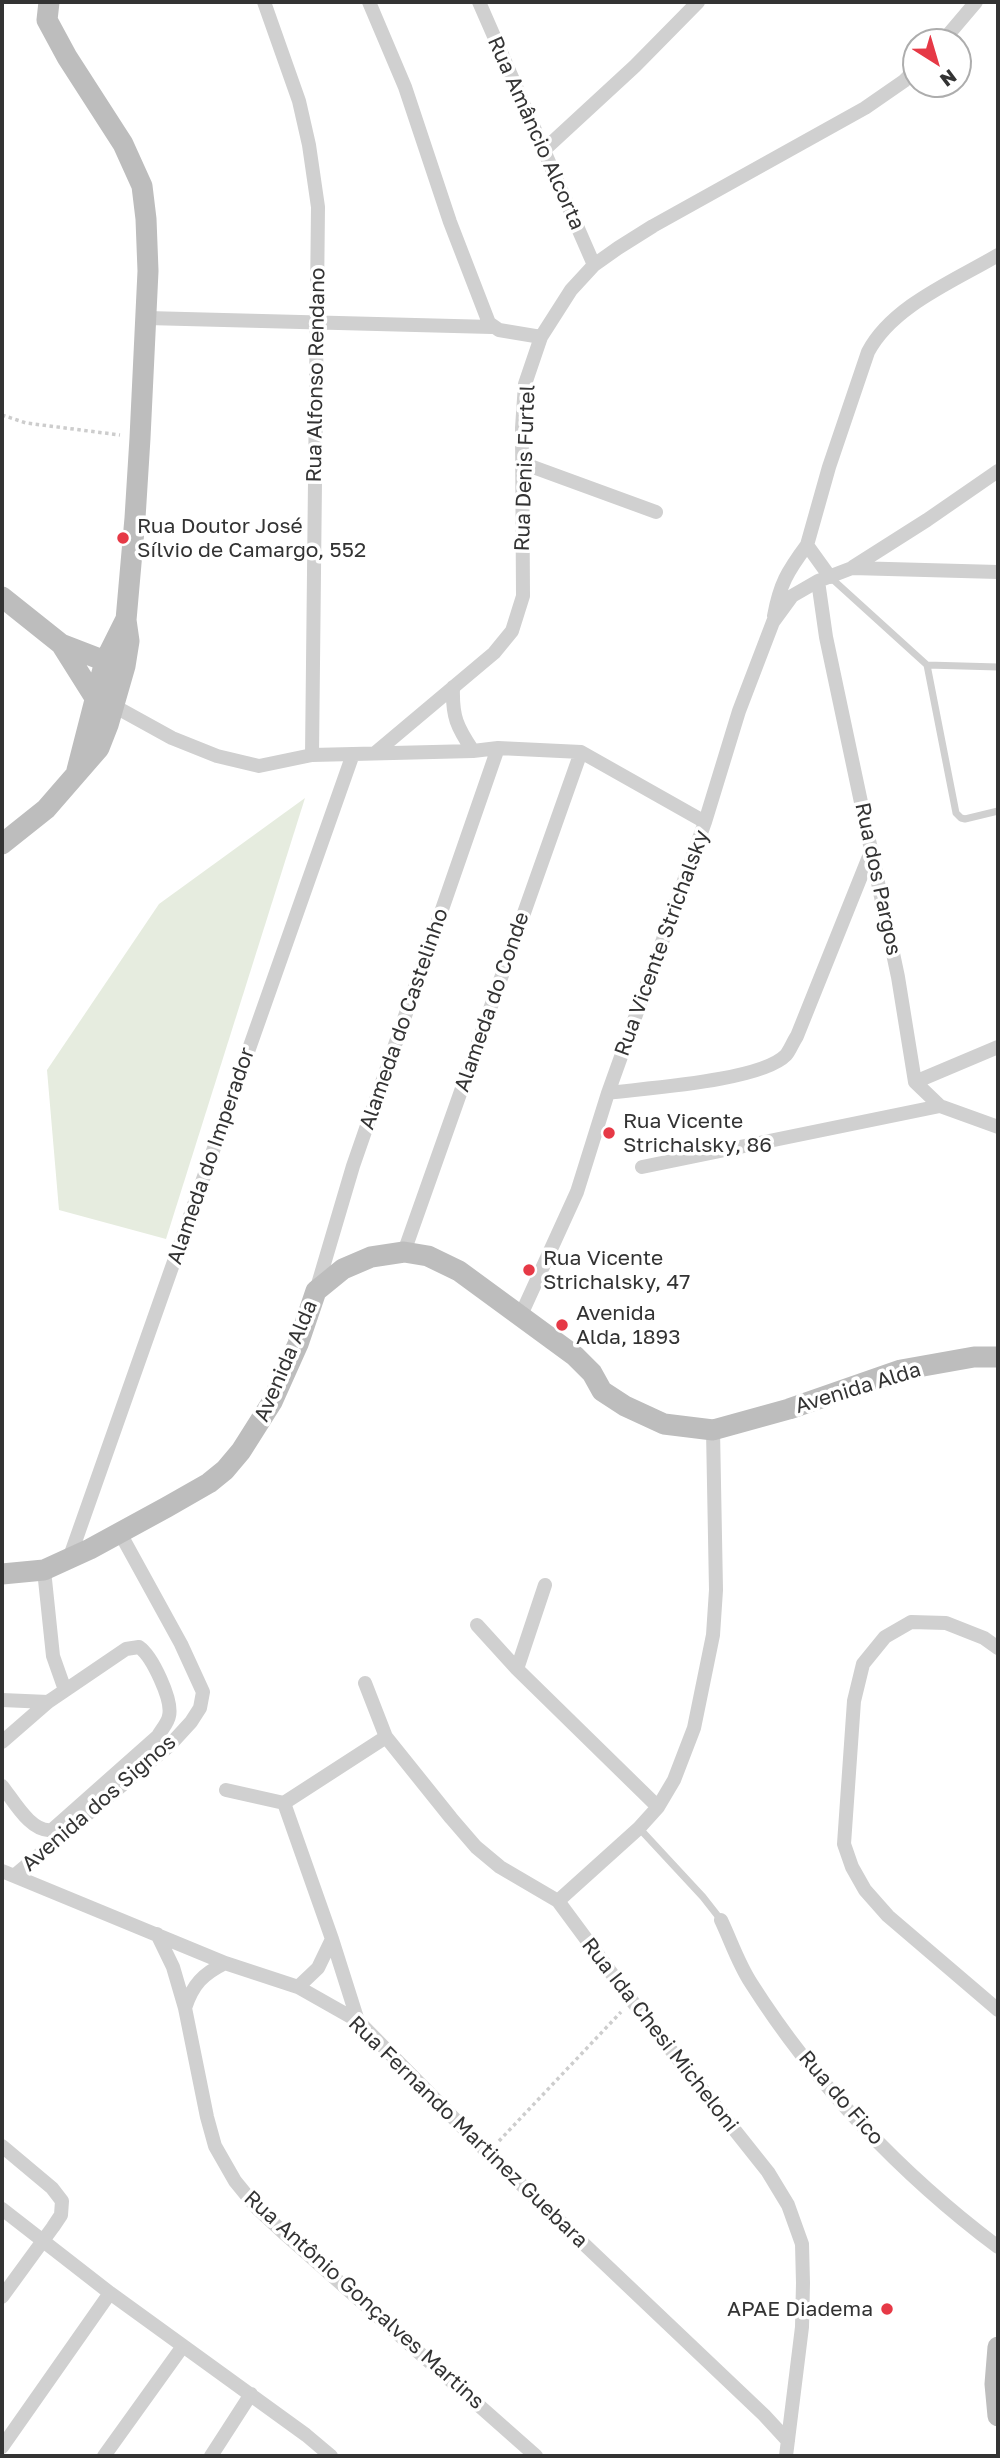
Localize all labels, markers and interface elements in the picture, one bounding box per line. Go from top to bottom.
north arrow [902,28,972,98]
street label: Rua Amâncio Alcorta [482,32,590,234]
text: N [936,65,961,92]
street label: Rua Alfonso Rendano [302,267,330,483]
street label: Rua Denis Furtel [510,384,540,552]
place label: Rua Doutor José Sílvio de Camargo, 552 [137,513,366,563]
marker: Rua Doutor José Sílvio de Camargo, 552 [115,530,131,546]
street label: Rua dos Pargos [849,800,907,958]
street label: Rua Vicente Strichalsky [609,827,715,1059]
street label: Alameda do Castelinho [354,905,454,1133]
street label: Alameda do Conde [449,909,535,1095]
street label: Alameda do Imperador [162,1044,260,1268]
place label: Rua Vicente Strichalsky, 86 [623,1108,772,1158]
marker: Rua Vicente Strichalsky, 86 [601,1125,617,1141]
place label: Rua Vicente Strichalsky, 47 [543,1245,690,1295]
marker: Rua Vicente Strichalsky, 47 [521,1262,537,1278]
street label: Avenida Alda [249,1296,323,1426]
place label: Avenida Alda, 1893 [576,1300,680,1350]
marker: Avenida Alda, 1893 [554,1317,570,1333]
street label: Avenida Alda [792,1357,924,1419]
street label: Avenida dos Signos [17,1729,181,1877]
street label: Rua Ida Chesi Micheloni [576,1933,744,2137]
street label: Rua Fernando Martinez Guebara [343,2011,593,2253]
street label: Rua do Fico [793,2046,889,2150]
street label: Rua Antônio Gonçalves Martins [239,2185,489,2415]
place label: APAE Diadema [727,2296,873,2322]
marker: APAE Diadema [879,2301,895,2317]

